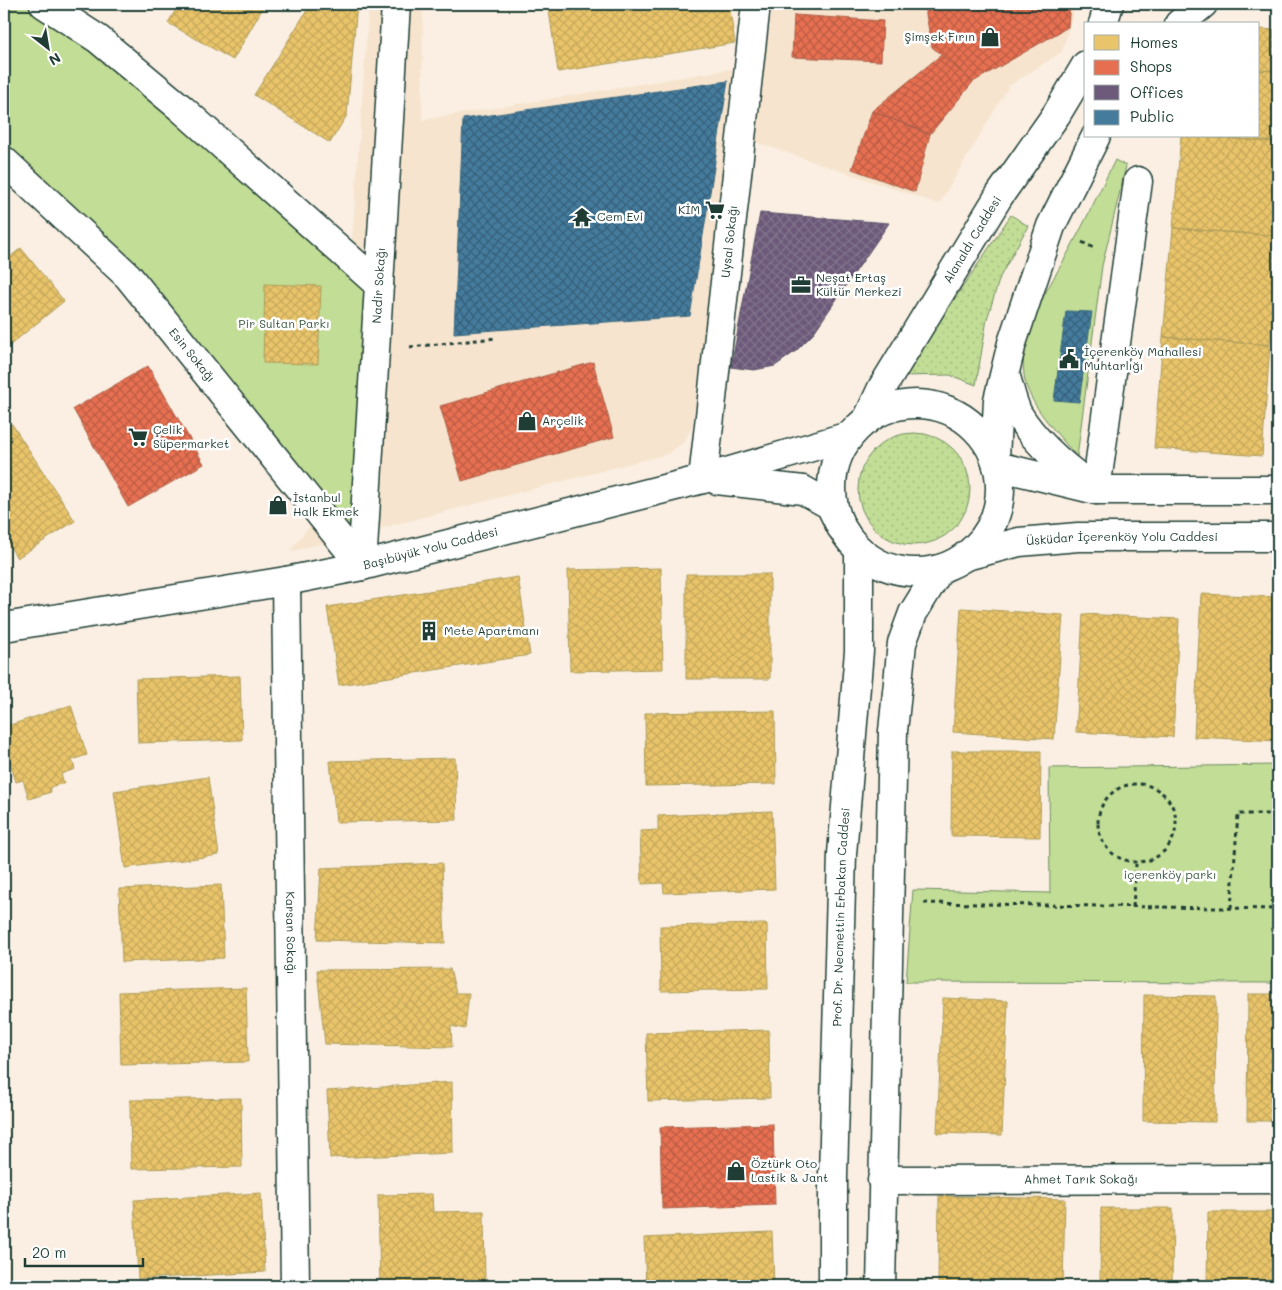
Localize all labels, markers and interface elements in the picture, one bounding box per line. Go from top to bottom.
north arrow [22,22,72,72]
legend [1084,22,1260,138]
shop icon: Şimşek Fırın [979,26,1001,48]
place label: Şimşek Fırın [904,28,975,44]
text: Homes [1130,32,1178,52]
text: N [45,49,64,70]
text: Shops [1130,56,1172,76]
text: Offices [1130,82,1184,102]
text: Public [1130,106,1174,126]
street label: Alanaldı Caddesi [939,193,1004,286]
supermarket icon: KİM [704,199,726,221]
place label: KİM [678,201,700,217]
street label: Uysal Sokağı [717,204,741,279]
temple icon: Cem Evi [571,206,593,228]
place label: Cem Evi [597,208,643,224]
street label: Nadir Sokağı [368,247,388,324]
place label: Neşat Ertaş Kültür Merkezi [816,269,902,299]
office icon: Neşat Ertaş Kültür Merkezi [790,274,812,296]
park label: Pir Sultan Parkı [238,315,330,331]
street label: Esin Sokağı [166,324,220,385]
place label: İçerenköy Mahallesi Muhtarlığı [1084,343,1202,373]
public building icon: İçerenköy Mahallesi Muhtarlığı [1058,348,1080,370]
shop icon: Arçelik [516,410,538,432]
place label: Arçelik [542,412,584,428]
place label: Çelik Süpermarket [153,421,229,451]
supermarket icon: Çelik Süpermarket [127,426,149,448]
place label: İstanbul Halk Ekmek [293,489,359,519]
shop icon: İstanbul Halk Ekmek [267,494,289,516]
street label: Başıbüyük Yolu Caddesi [361,523,499,572]
street label: Üsküdar İçerenköy Yolu Caddesi [1025,528,1218,548]
building icon: Mete Apartmanı [418,620,440,642]
place label: Mete Apartmanı [444,622,540,638]
street label: Prof. Dr. Necmettin Erbakan Caddesi [828,807,853,1027]
park label: içerenköy parkı [1124,866,1216,882]
street label: Karsan Sokağı [283,891,300,975]
place label: Öztürk Oto Lastik & Jant [751,1155,828,1185]
shop icon: Öztürk Oto Lastik & Jant [725,1160,747,1182]
street label: Ahmet Tarık Sokağı [1024,1170,1138,1187]
scale bar [25,1235,142,1267]
text: 20 m [32,1242,66,1262]

